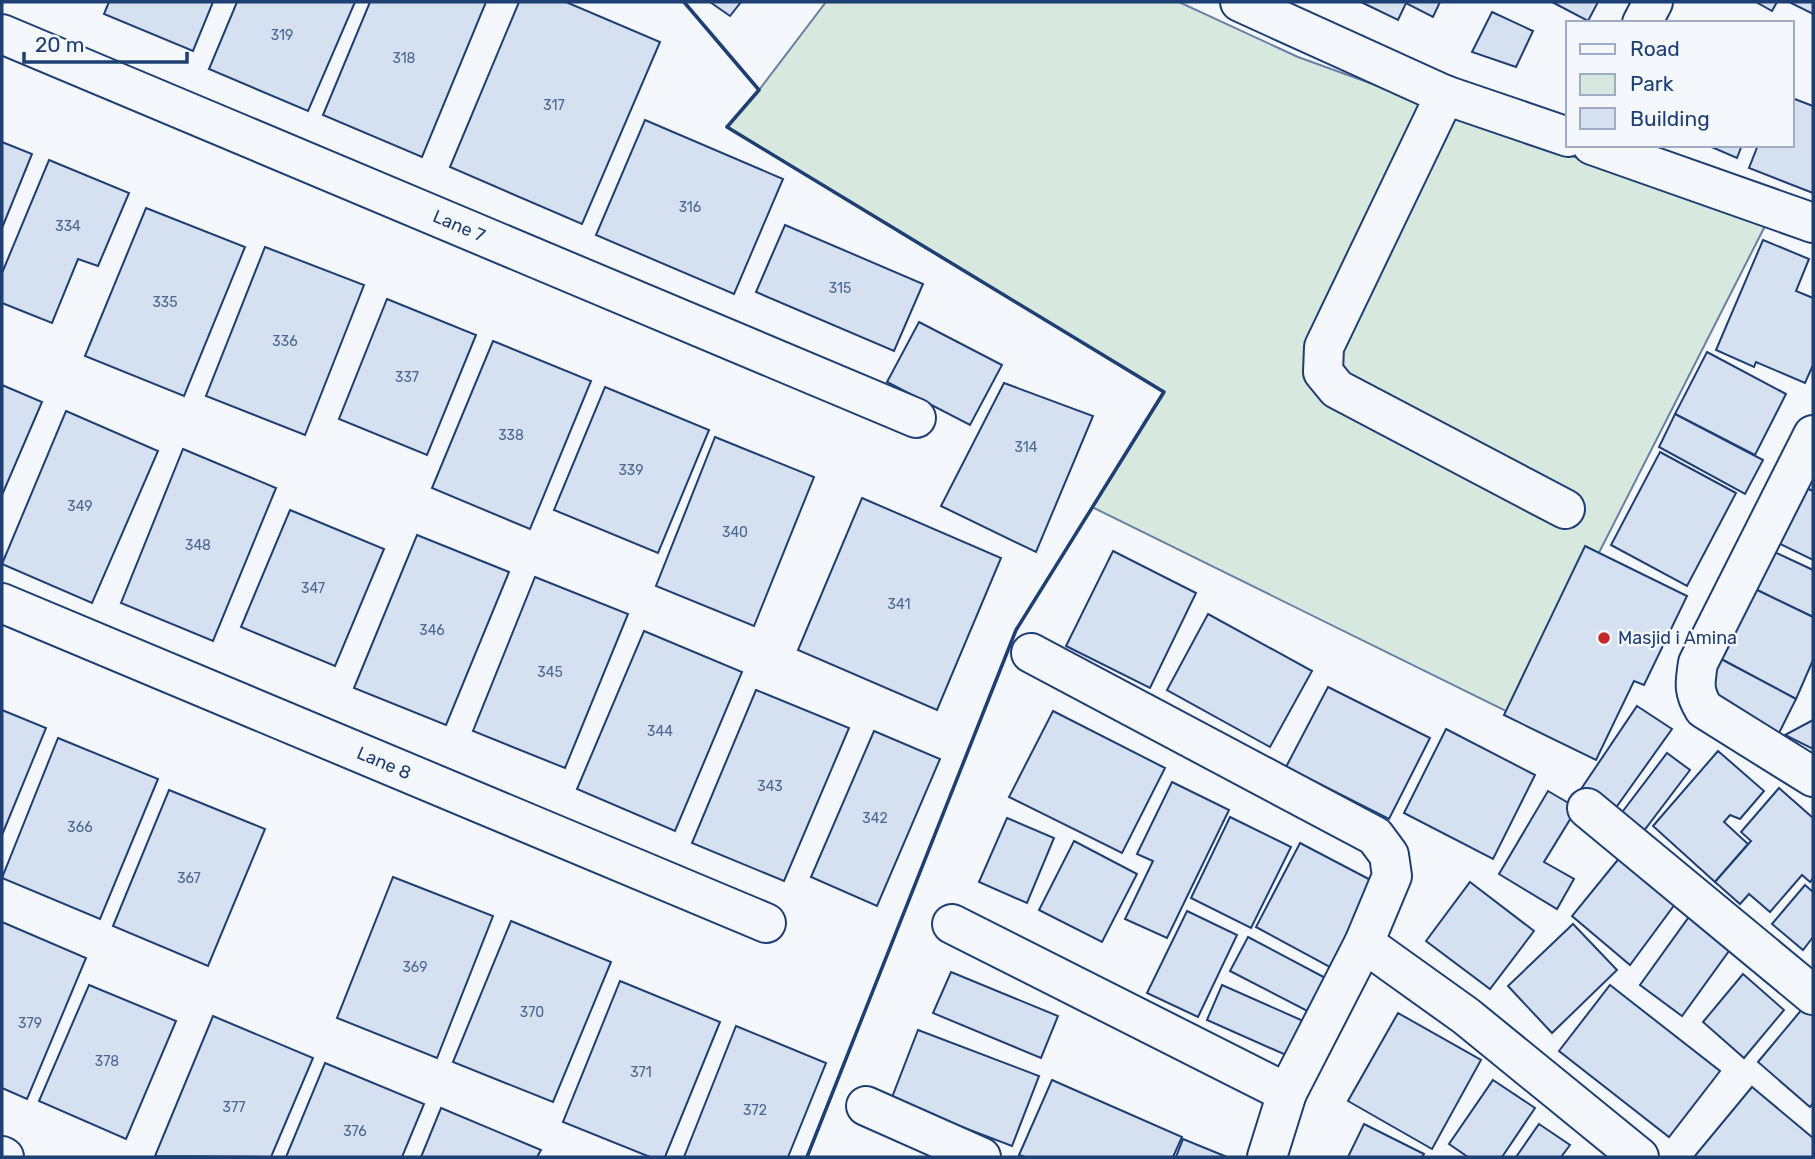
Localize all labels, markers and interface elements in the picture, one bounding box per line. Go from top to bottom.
scale bar [24,21,187,65]
legend [1566,21,1794,147]
house number: 319 [271,27,293,44]
text: 20 m [35,32,84,57]
text: Road [1630,36,1680,61]
house number: 318 [392,50,416,67]
text: Park [1630,71,1674,96]
house number: 317 [543,97,565,114]
text: Building [1630,106,1710,131]
house number: 316 [679,199,701,216]
street label: Lane 7 [430,205,488,247]
house number: 334 [55,218,81,235]
house number: 315 [829,280,851,297]
house number: 335 [152,294,178,311]
house number: 336 [272,333,298,350]
house number: 337 [395,369,419,386]
house number: 338 [498,427,524,444]
house number: 314 [1015,439,1038,456]
house number: 339 [618,462,644,479]
house number: 349 [67,498,93,515]
house number: 340 [722,524,748,541]
house number: 348 [185,537,211,554]
house number: 347 [301,580,325,597]
house number: 341 [888,596,910,613]
house number: 346 [419,622,445,639]
place label: Masjid i Amina [1618,627,1737,649]
marker: Masjid i Amina [1596,630,1612,646]
house number: 345 [537,664,563,681]
house number: 344 [647,723,673,740]
street label: Lane 8 [354,742,414,784]
house number: 343 [757,778,783,795]
house number: 342 [862,810,888,827]
house number: 366 [67,819,93,836]
house number: 367 [177,870,201,887]
house number: 369 [402,959,428,976]
house number: 370 [520,1004,544,1021]
house number: 379 [18,1015,42,1032]
house number: 378 [95,1053,119,1070]
house number: 371 [630,1064,652,1081]
house number: 377 [223,1099,245,1116]
house number: 372 [743,1102,767,1119]
house number: 376 [343,1123,367,1140]

